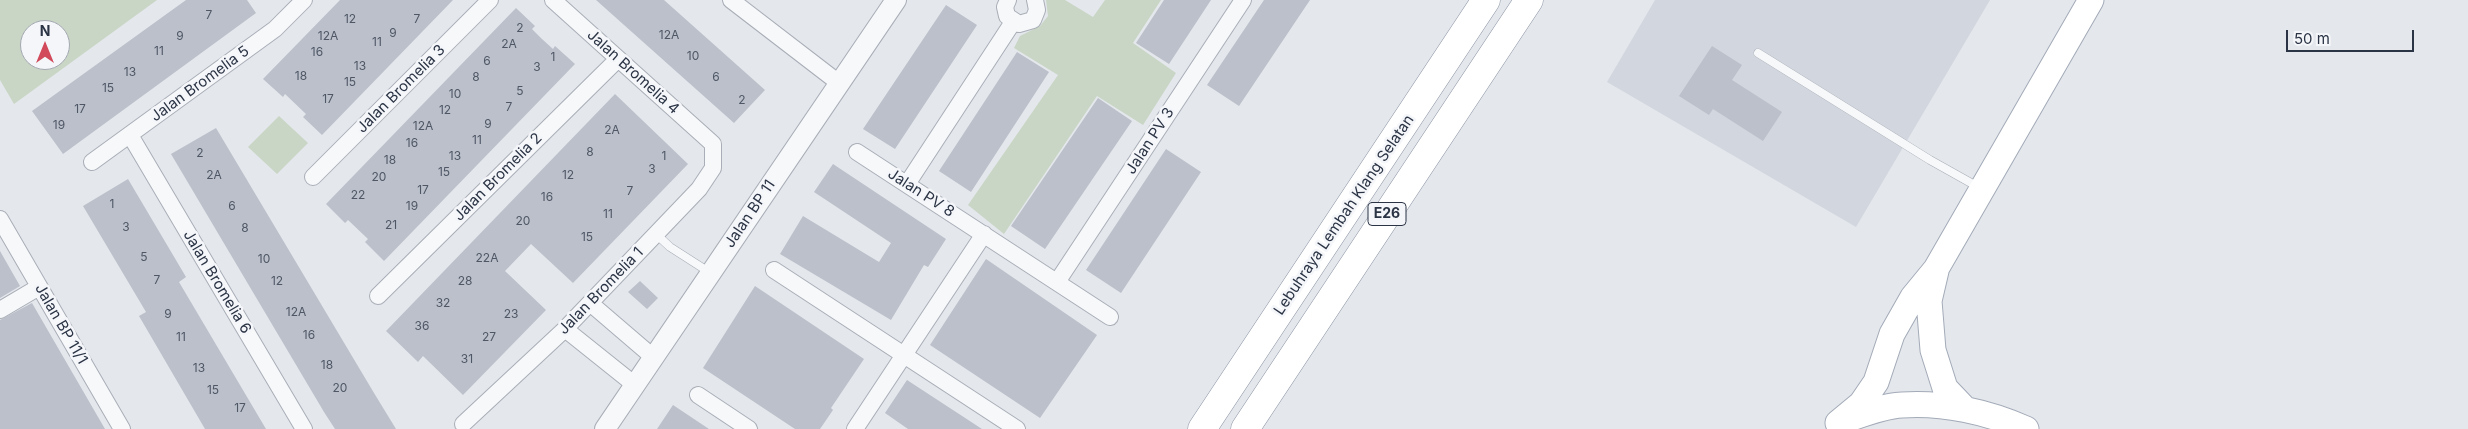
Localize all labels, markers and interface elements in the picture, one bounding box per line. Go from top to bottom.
house number: 7 [206,8,212,22]
house number: 12 [344,12,356,26]
house number: 7 [414,12,420,26]
north arrow [20,20,70,70]
scale bar [2288,20,2416,52]
house number: 2 [516,21,524,35]
text: N [40,22,50,39]
house number: 9 [389,26,397,40]
street label: Jalan Bromelia 4 [583,26,683,118]
house number: 12A [659,28,679,42]
house number: 9 [176,29,184,43]
house number: 12A [318,29,338,43]
text: 50 m [2294,29,2330,48]
house number: 11 [372,35,382,49]
house number: 2A [501,37,517,51]
street label: Jalan Bromelia 3 [353,41,449,137]
street label: Jalan Bromelia 5 [147,42,253,126]
house number: 11 [154,44,164,58]
house number: 16 [311,45,323,59]
house number: 10 [687,49,699,63]
house number: 1 [551,50,555,64]
house number: 6 [483,54,491,68]
house number: 13 [354,59,366,73]
house number: 3 [533,60,541,74]
house number: 13 [124,65,136,79]
house number: 18 [295,69,307,83]
house number: 8 [472,70,480,84]
house number: 6 [712,70,720,84]
house number: 15 [344,75,356,89]
house number: 15 [102,81,114,95]
house number: 5 [516,84,524,98]
house number: 10 [449,87,461,101]
house number: 17 [322,92,334,106]
house number: 2 [738,93,746,107]
house number: 7 [506,100,512,114]
house number: 17 [74,102,86,116]
house number: 12 [439,103,451,117]
street label: Jalan PV 3 [1122,104,1178,178]
street label: Lebuhraya Lembah Klang Selatan [1270,112,1418,318]
house number: 9 [484,117,492,131]
house number: 19 [53,118,65,132]
house number: 12A [413,119,433,133]
house number: 2A [604,123,620,137]
street label: Jalan Bromelia 2 [450,129,546,225]
house number: 11 [472,133,482,147]
house number: 16 [406,136,418,150]
house number: 8 [586,145,594,159]
house number: 2 [196,146,204,160]
house number: 13 [449,149,461,163]
house number: 1 [662,149,666,163]
house number: 18 [384,153,396,167]
house number: 3 [648,162,656,176]
house number: 15 [438,165,450,179]
street label: Jalan PV 8 [884,165,958,221]
house number: 2A [206,168,222,182]
house number: 12 [562,168,574,182]
house number: 20 [372,170,386,184]
street label: Jalan BP 11 [721,177,779,251]
house number: 17 [417,183,429,197]
house number: 7 [627,184,633,198]
house number: 22 [351,188,365,202]
house number: 16 [541,190,553,204]
house number: 1 [110,197,114,211]
house number: 6 [228,199,236,213]
house number: 19 [406,199,418,213]
road number: E26 [1368,202,1406,225]
house number: 11 [603,207,613,221]
house number: 20 [516,214,530,228]
house number: 21 [385,218,397,232]
house number: 3 [122,220,130,234]
house number: 8 [241,221,249,235]
street label: Jalan Bromelia 6 [179,227,255,337]
house number: 15 [581,230,593,244]
street label: Jalan Bromelia 1 [555,244,647,338]
house number: 5 [140,250,148,264]
house number: 22A [476,251,498,265]
house number: 10 [258,252,270,266]
house number: 7 [154,273,160,287]
house number: 12 [271,274,283,288]
house number: 28 [458,274,472,288]
street label: Jalan BP 11/1 [31,281,91,367]
house number: 32 [436,296,450,310]
house number: 12A [286,305,306,319]
house number: 9 [164,307,172,321]
house number: 23 [504,307,518,321]
house number: 36 [415,319,429,333]
house number: 16 [303,328,315,342]
house number: 11 [176,330,186,344]
house number: 27 [482,330,496,344]
house number: 31 [461,352,473,366]
house number: 18 [321,358,333,372]
house number: 13 [193,361,205,375]
house number: 20 [333,381,347,395]
house number: 15 [207,383,219,397]
house number: 17 [234,401,246,415]

